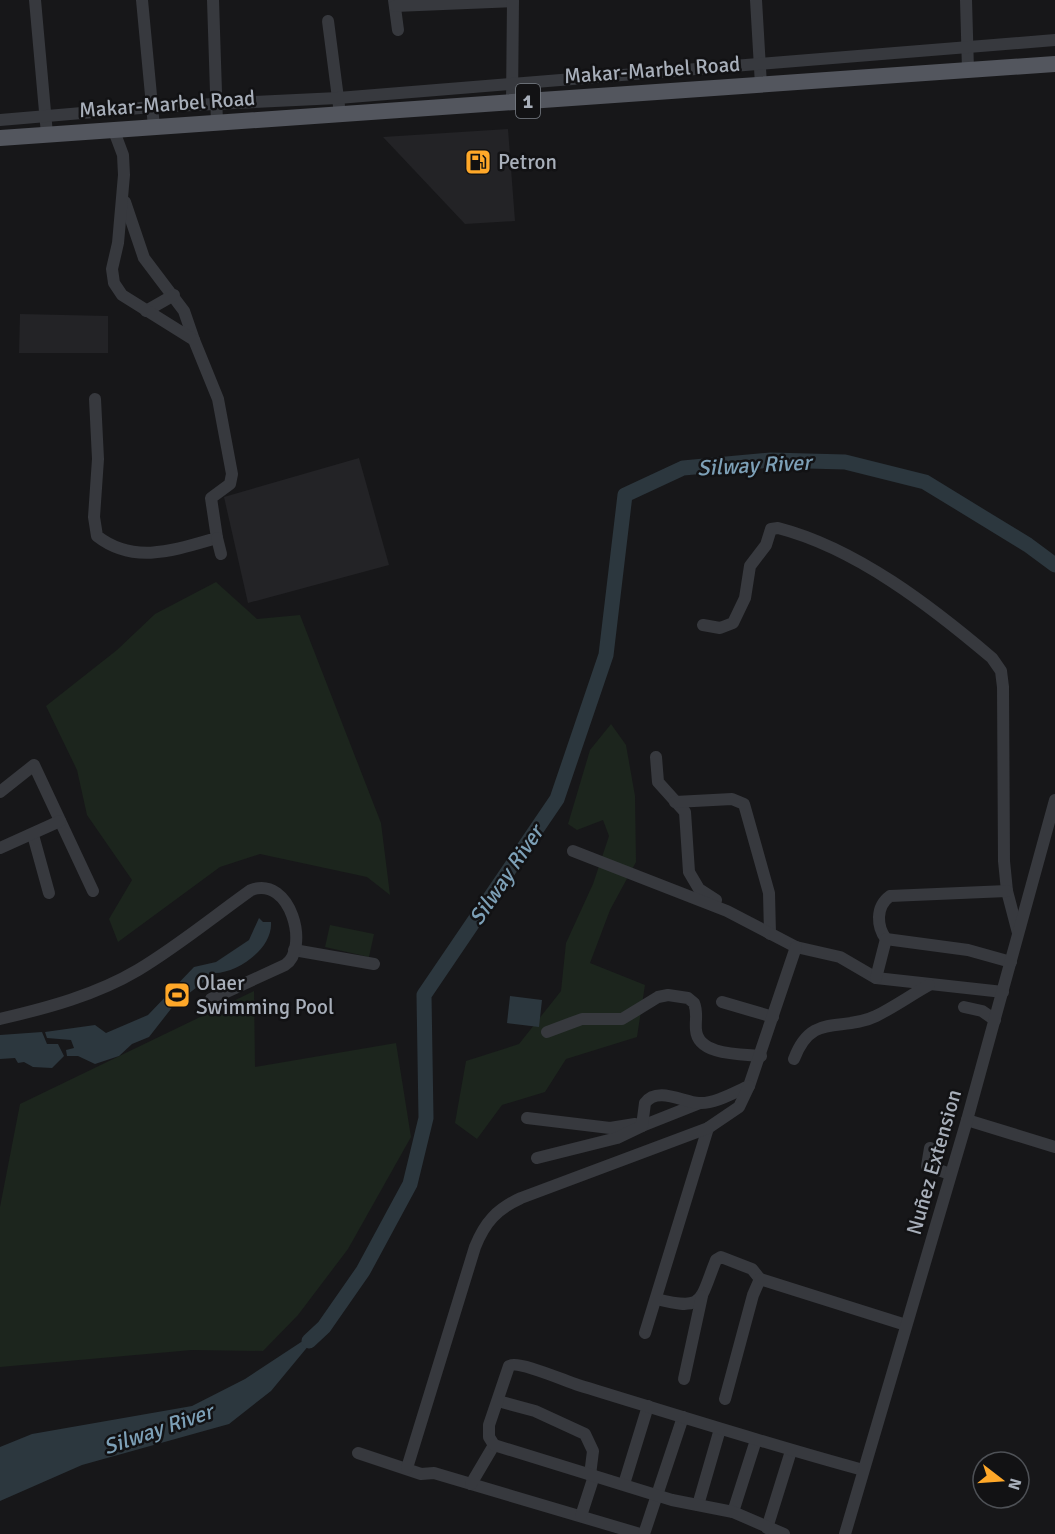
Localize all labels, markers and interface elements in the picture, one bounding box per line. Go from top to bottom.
street label: Makar-Marbel Road [563,51,741,89]
road number: 1 [516,84,540,118]
street label: Makar-Marbel Road [78,85,256,123]
fuel station icon: Petron [463,147,493,177]
place label: Petron [498,149,557,175]
water label: Silway River [696,448,814,481]
water label: Silway River [463,818,551,930]
place label: Olaer Swimming Pool [196,970,334,1020]
sports icon: Olaer Swimming Pool [162,980,192,1010]
street label: Nuñez Extension [901,1086,967,1238]
water label: Silway River [100,1397,219,1460]
north arrow [971,1450,1031,1510]
text: N [1003,1476,1026,1492]

